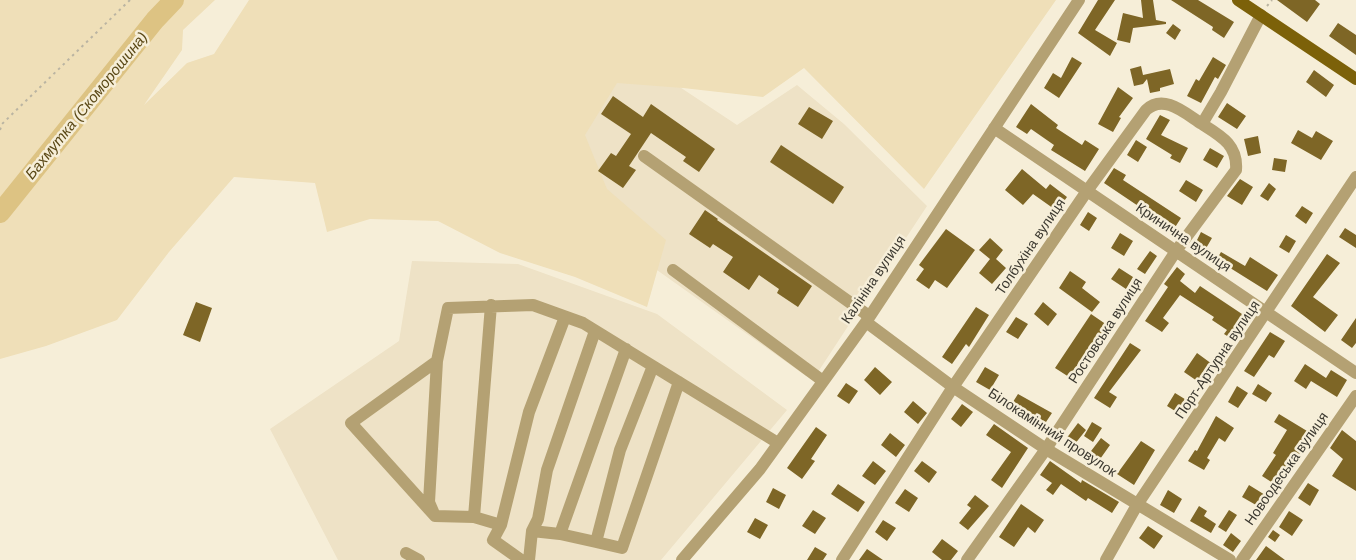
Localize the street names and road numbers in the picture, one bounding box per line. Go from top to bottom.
street label: Толбухіна вулиця [993,196,1069,298]
street label: Кринична вулиця [1132,200,1234,276]
street label: Калініна вулиця [838,233,910,327]
street label: Ростовська вулиця [1066,275,1146,387]
street label: Порт-Артурна вулиця [1172,298,1264,422]
street label: Білокамінний провулок [985,385,1119,481]
street label: Новоодеська вулиця [1242,409,1332,529]

